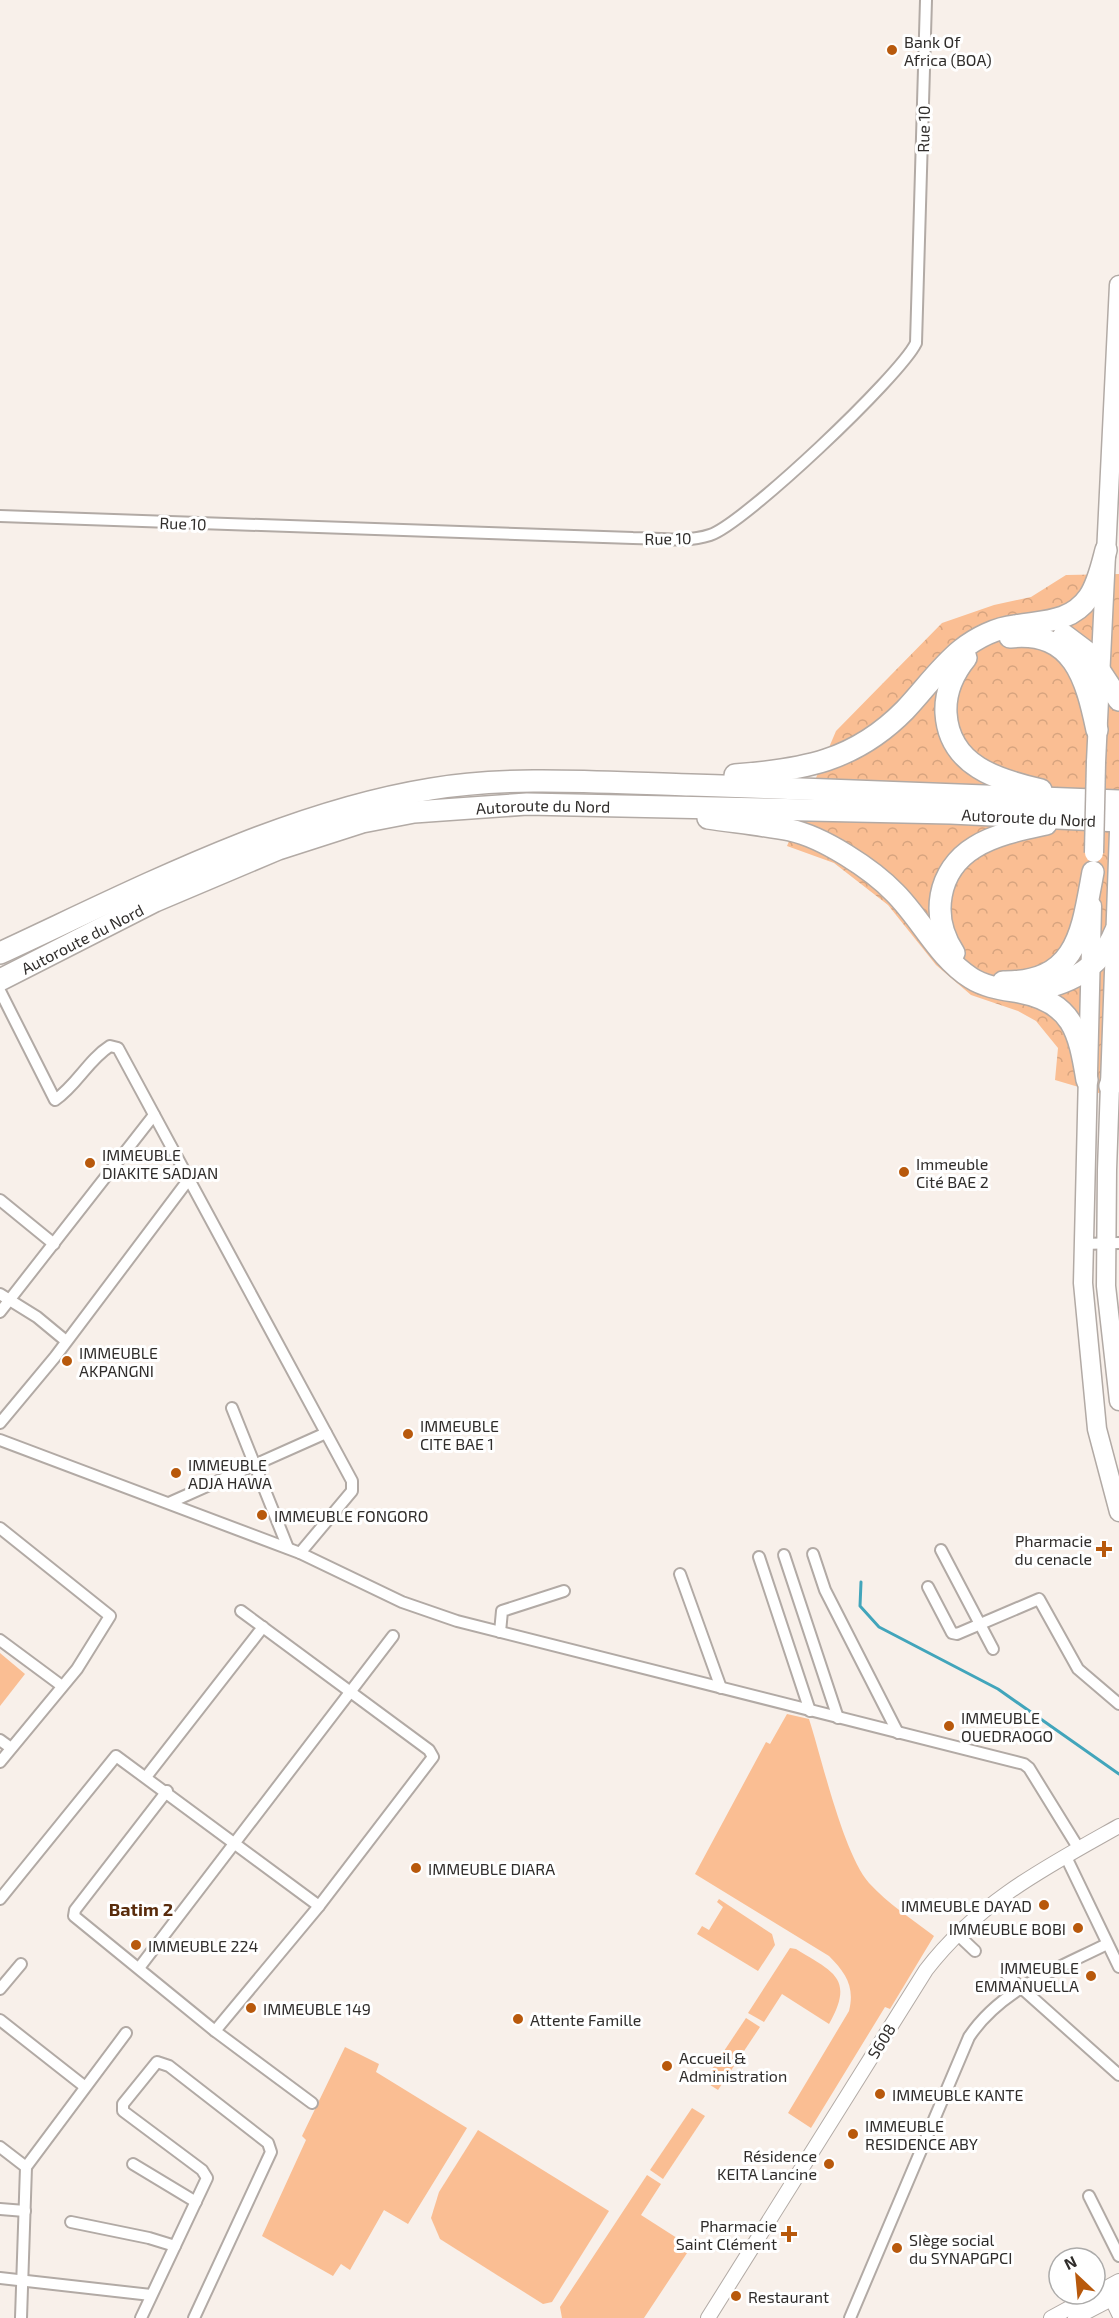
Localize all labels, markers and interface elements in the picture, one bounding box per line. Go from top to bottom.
place label: Bank Of Africa (BOA) [904,32,992,69]
marker: Bank Of Africa (BOA) [885,43,899,57]
street label: Rue 10 [913,105,933,153]
street label: Rue 10 [159,513,207,533]
street label: Rue 10 [644,528,692,548]
street label: Autoroute du Nord [475,794,611,817]
street label: Autoroute du Nord [961,804,1097,829]
street label: Autoroute du Nord [18,899,146,977]
place label: IMMEUBLE DIAKITE SADJAN [102,1145,218,1182]
place label: Immeuble Cité BAE 2 [916,1154,989,1191]
marker: IMMEUBLE DIAKITE SADJAN [83,1156,97,1170]
marker: Immeuble Cité BAE 2 [897,1165,911,1179]
place label: IMMEUBLE AKPANGNI [79,1343,158,1380]
marker: IMMEUBLE AKPANGNI [60,1354,74,1368]
place label: IMMEUBLE CITE BAE 1 [420,1416,499,1453]
marker: IMMEUBLE CITE BAE 1 [401,1427,415,1441]
place label: IMMEUBLE ADJA HAWA [188,1455,272,1492]
marker: IMMEUBLE ADJA HAWA [169,1466,183,1480]
place label: IMMEUBLE FONGORO [274,1506,428,1525]
marker: IMMEUBLE FONGORO [255,1508,269,1522]
place label: Pharmacie du cenacle [1015,1531,1092,1568]
marker: Pharmacie du cenacle [1097,1542,1111,1556]
place label: IMMEUBLE OUEDRAOGO [961,1708,1053,1745]
marker: IMMEUBLE OUEDRAOGO [942,1719,956,1733]
place label: IMMEUBLE DIARA [428,1859,555,1878]
marker: IMMEUBLE DIARA [409,1861,423,1875]
place label: IMMEUBLE DAYAD [901,1896,1032,1915]
district label: Batim 2 [109,1898,173,1920]
marker: IMMEUBLE DAYAD [1037,1898,1051,1912]
place label: IMMEUBLE BOBI [949,1919,1066,1938]
marker: IMMEUBLE BOBI [1071,1921,1085,1935]
place label: IMMEUBLE 224 [148,1936,259,1955]
marker: IMMEUBLE 224 [129,1938,143,1952]
place label: IMMEUBLE EMMANUELLA [975,1958,1079,1995]
marker: IMMEUBLE EMMANUELLA [1084,1969,1098,1983]
place label: IMMEUBLE 149 [263,1999,371,2018]
marker: IMMEUBLE 149 [244,2001,258,2015]
place label: Attente Famille [530,2010,641,2029]
marker: Attente Famille [511,2012,525,2026]
street label: S608 [863,2020,899,2062]
place label: Accueil & Administration [679,2048,787,2085]
marker: Accueil & Administration [660,2059,674,2073]
place label: IMMEUBLE KANTE [892,2085,1024,2104]
marker: IMMEUBLE KANTE [873,2087,887,2101]
place label: IMMEUBLE RESIDENCE ABY [865,2116,978,2153]
marker: IMMEUBLE RESIDENCE ABY [846,2127,860,2141]
place label: Résidence KEITA Lancine [717,2146,817,2183]
marker: Résidence KEITA Lancine [822,2157,836,2171]
place label: Pharmacie Saint Clément [676,2216,777,2253]
marker: Pharmacie Saint Clément [782,2227,796,2241]
place label: SIège social du SYNAPGPCI [909,2230,1012,2267]
marker: SIège social du SYNAPGPCI [890,2241,904,2255]
north arrow [1047,2246,1107,2306]
text: N [1061,2251,1080,2273]
place label: Restaurant [748,2287,829,2306]
marker: Restaurant [729,2289,743,2303]

